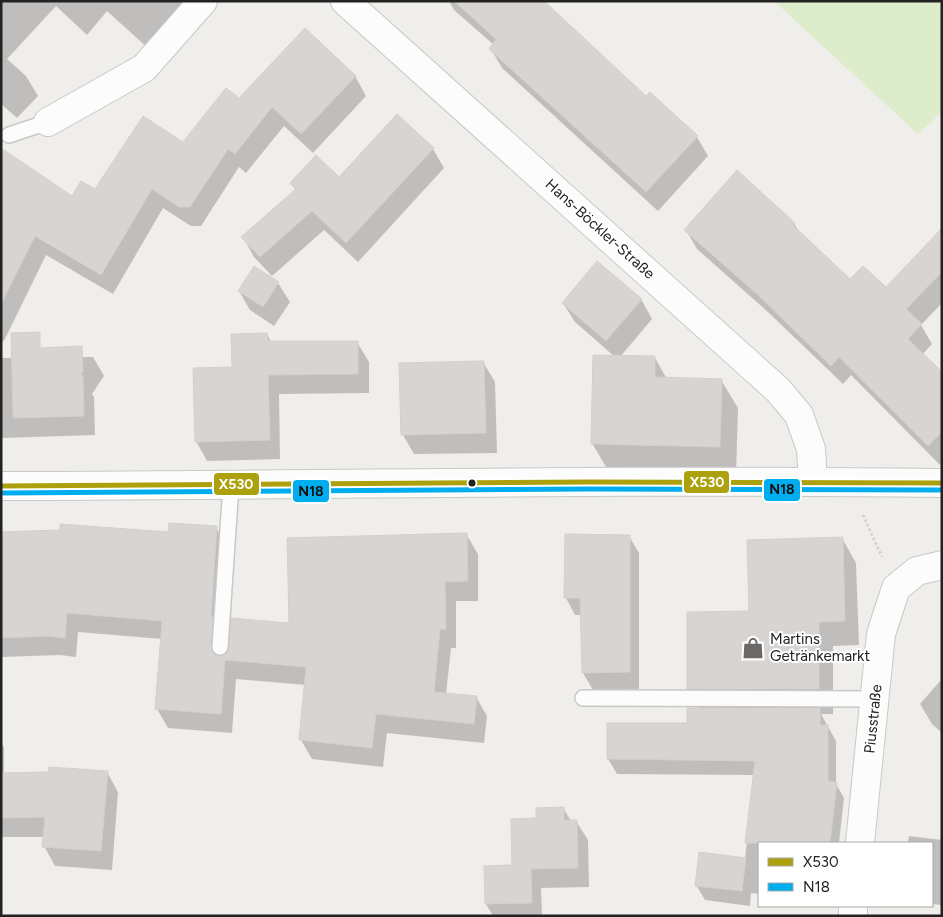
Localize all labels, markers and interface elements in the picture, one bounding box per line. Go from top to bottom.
street label: Hans-Böckler-Straße [542,175,658,283]
line badge: X530 [683,470,730,494]
line badge: X530 [213,472,260,496]
text: X530 [690,474,724,491]
text: X530 [219,476,253,493]
unlabelled marker [467,478,477,488]
line badge: N18 [763,478,801,502]
line badge: N18 [292,479,330,503]
text: N18 [769,481,795,498]
text: N18 [298,483,324,500]
place label: Martins Getränkemarkt [770,630,870,665]
shop icon: Martins Getränkemarkt [740,635,766,661]
street label: Piusstraße [860,683,886,755]
legend [758,842,933,907]
text: X530 [803,853,839,871]
text: N18 [803,878,830,896]

